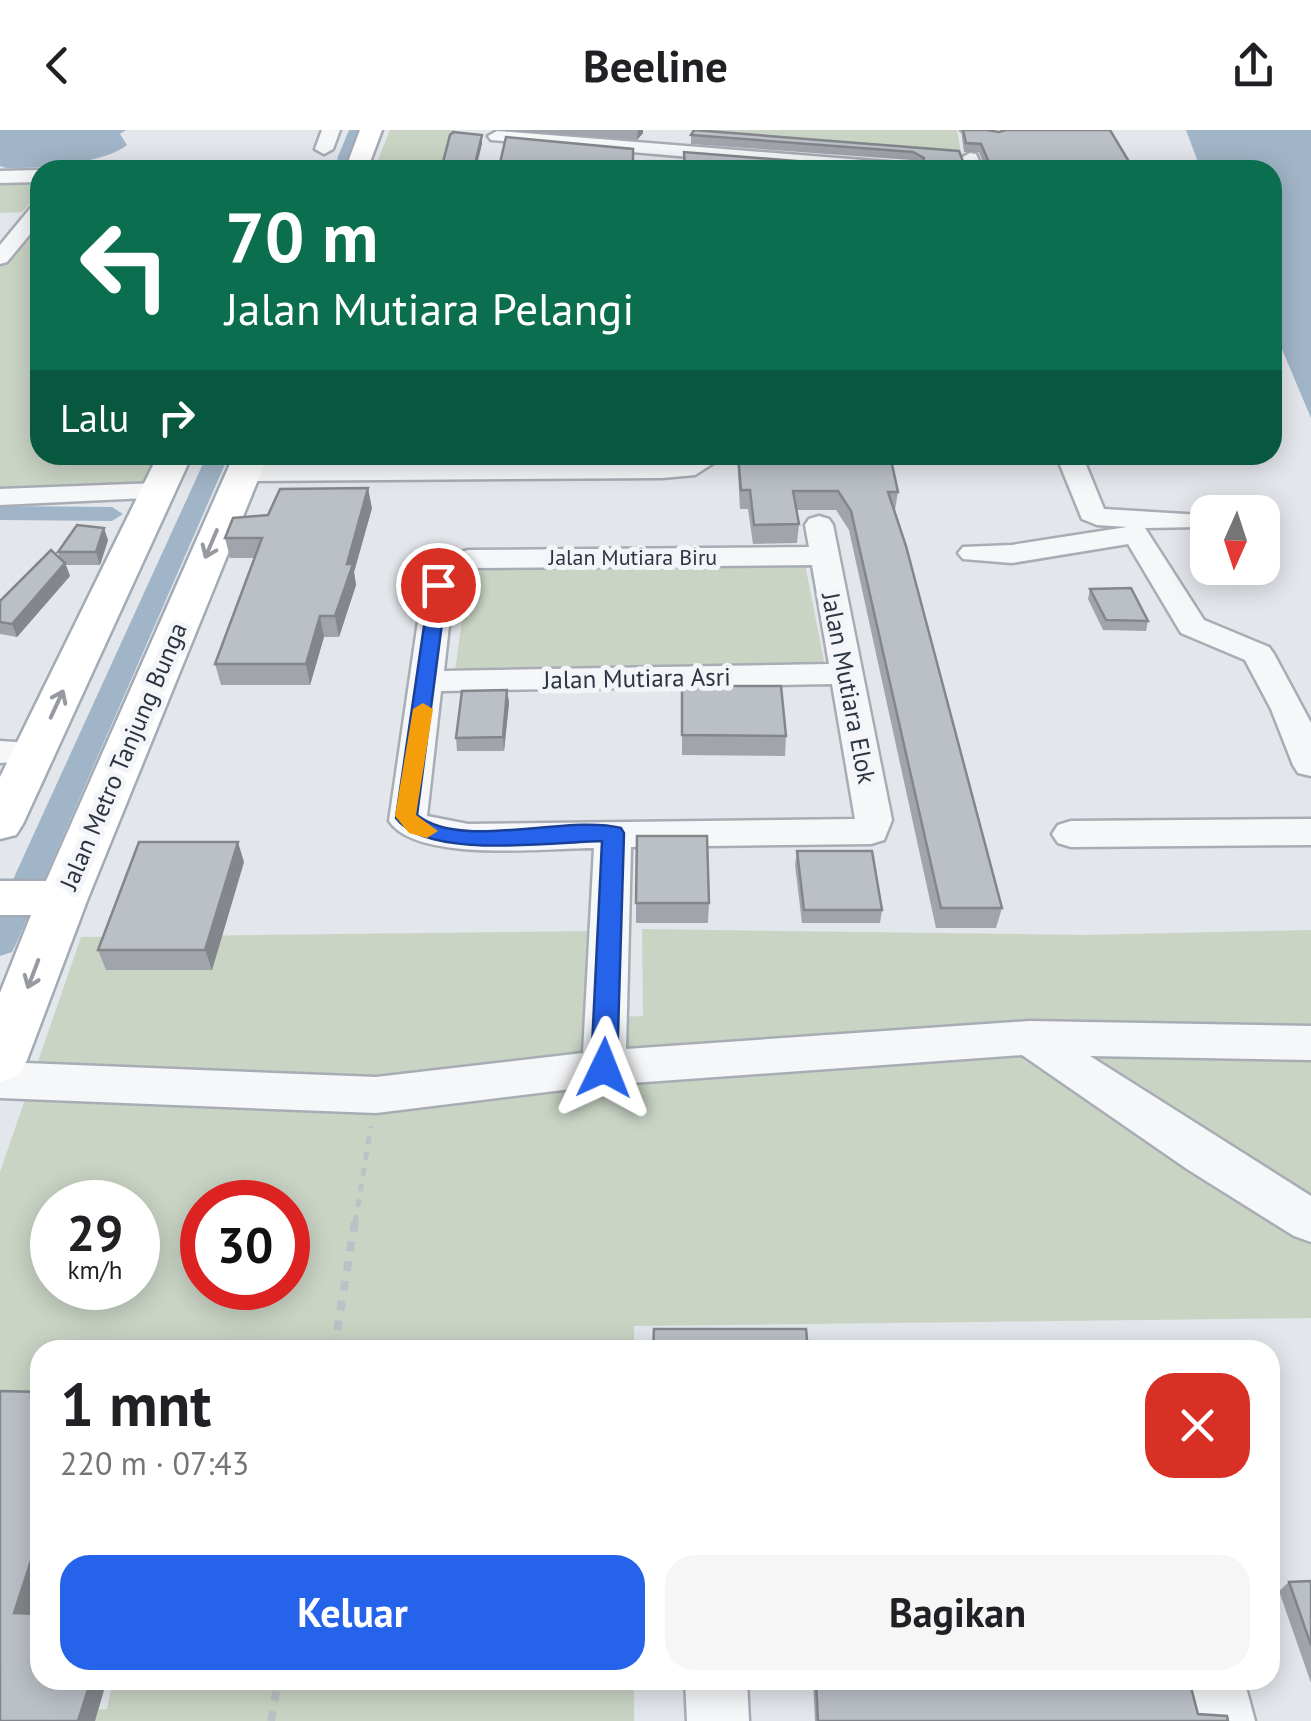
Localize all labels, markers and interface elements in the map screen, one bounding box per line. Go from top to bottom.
text: Beeline [583,36,728,94]
icon: back [30,38,85,93]
icon: share [1226,38,1281,93]
text: 70 m [225,191,378,281]
icon: left [60,200,190,330]
text: Jalan Mutiara Pelangi [225,279,634,337]
icon: right [149,390,204,445]
text: Lalu [60,393,129,442]
north arrow [1190,495,1280,585]
map controls [1190,495,1280,585]
one-way arrow [201,528,219,559]
pin [396,543,481,628]
street label: Jalan Mutiara Biru [548,543,717,571]
icon: arrive [411,558,466,613]
street label: Jalan Mutiara Elok [815,589,883,786]
street label: Jalan Metro Tanjung Bunga [52,618,194,895]
street label: Jalan Mutiara Asri [542,660,731,696]
one-way arrow [49,689,67,720]
one-way arrow [23,958,41,988]
position arrow [552,1016,656,1120]
speed limit sign: 30 [180,1180,310,1310]
text: 29 [67,1200,123,1265]
text: km/h [68,1254,122,1286]
text: 1 mnt [60,1365,211,1443]
button: close [1145,1373,1250,1478]
text: 220 m · 07:43 [60,1442,249,1484]
button: Keluar [60,1555,645,1670]
button: Bagikan [665,1555,1250,1670]

